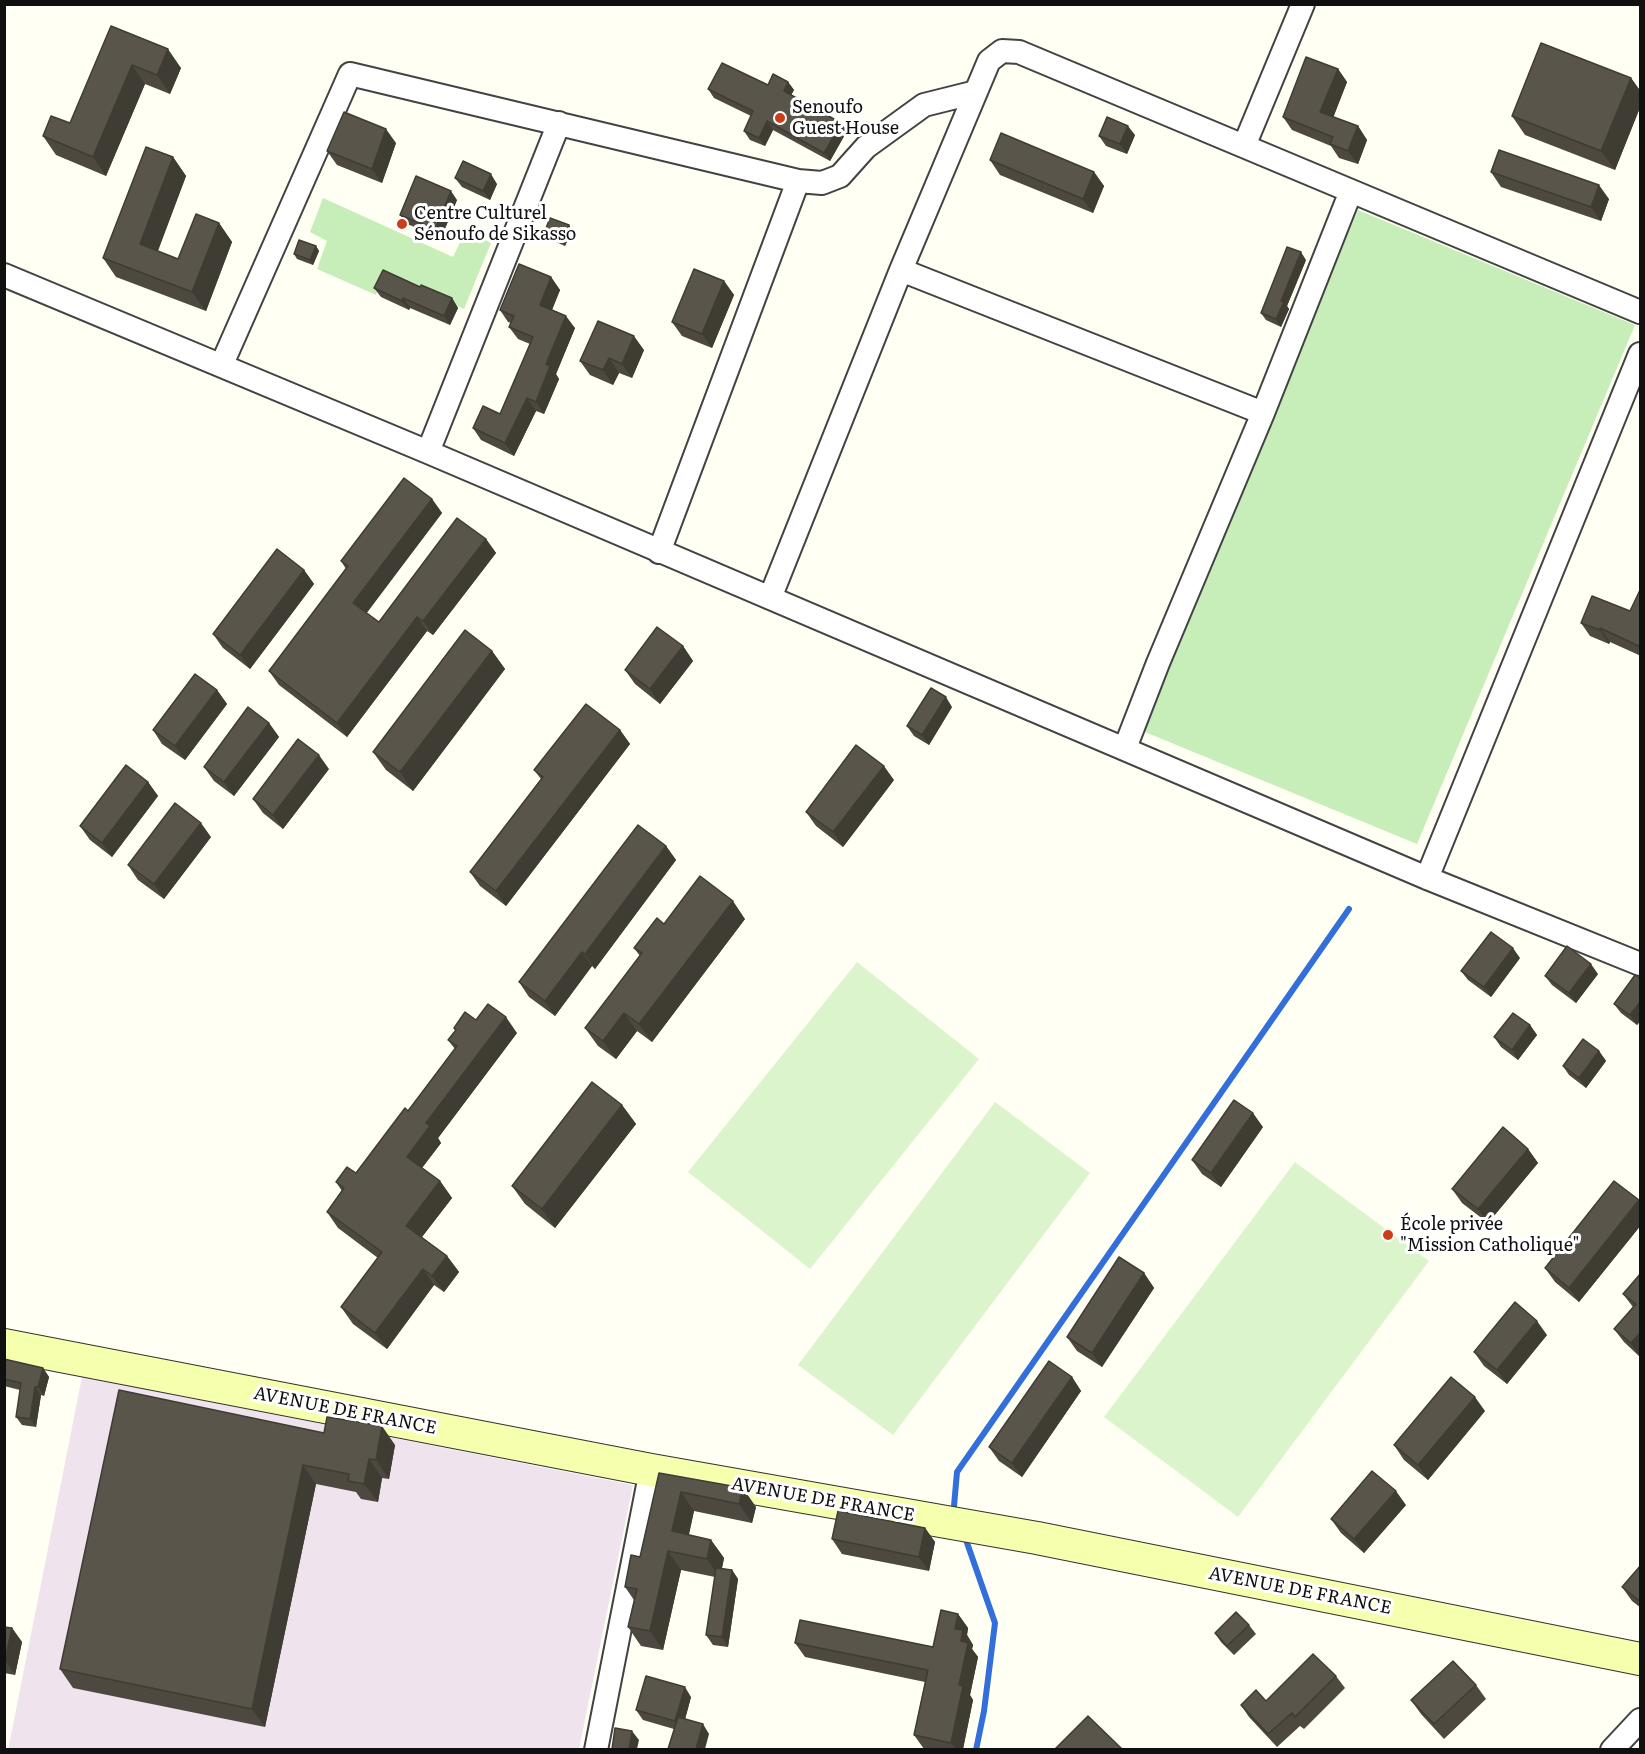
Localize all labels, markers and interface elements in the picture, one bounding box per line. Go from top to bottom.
place label: Senoufo Guest House [792,97,899,140]
marker: Senoufo Guest House [773,111,787,125]
place label: Centre Culturel Sénoufo de Sikasso [414,203,576,246]
marker: Centre Culturel Sénoufo de Sikasso [395,217,409,231]
place label: École privée "Mission Catholique" [1400,1214,1580,1256]
marker: École privée "Mission Catholique" [1381,1228,1395,1242]
street label: AVENUE DE FRANCE [252,1383,438,1439]
street label: AVENUE DE FRANCE [730,1473,916,1527]
street label: AVENUE DE FRANCE [1207,1563,1393,1619]

